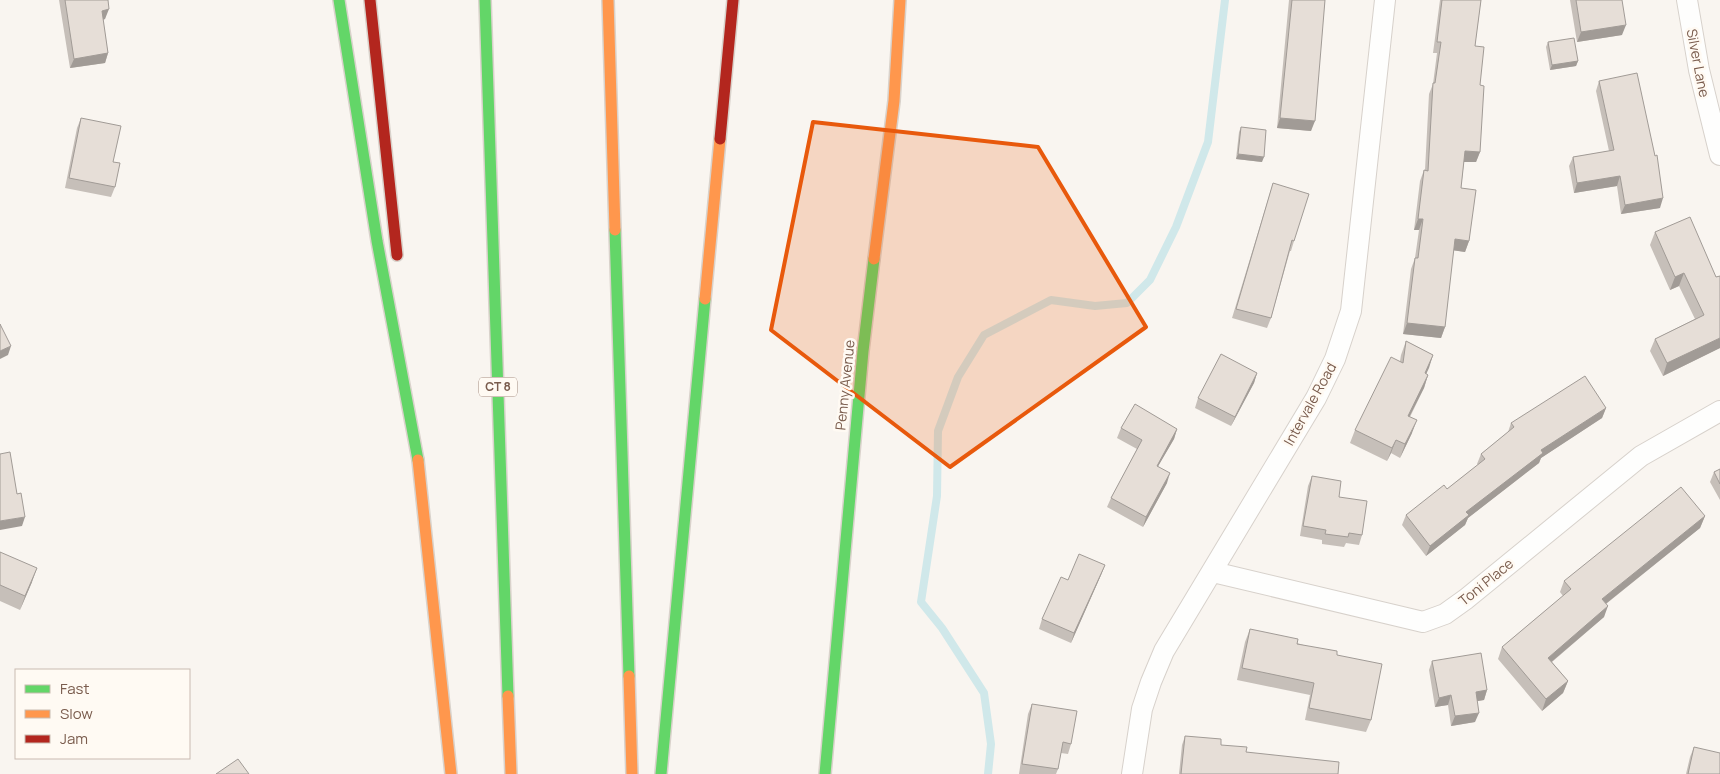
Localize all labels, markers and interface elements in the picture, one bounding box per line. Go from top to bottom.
street label: Silver Lane [1683,27,1714,99]
street label: Penny Avenue [830,339,859,431]
street label: Intervale Road [1279,359,1340,449]
road number: CT 8 [479,378,517,397]
street label: Toni Place [1454,554,1517,609]
legend [15,669,190,759]
text: Fast [60,678,89,699]
text: Slow [60,703,93,724]
text: Jam [60,728,88,749]

